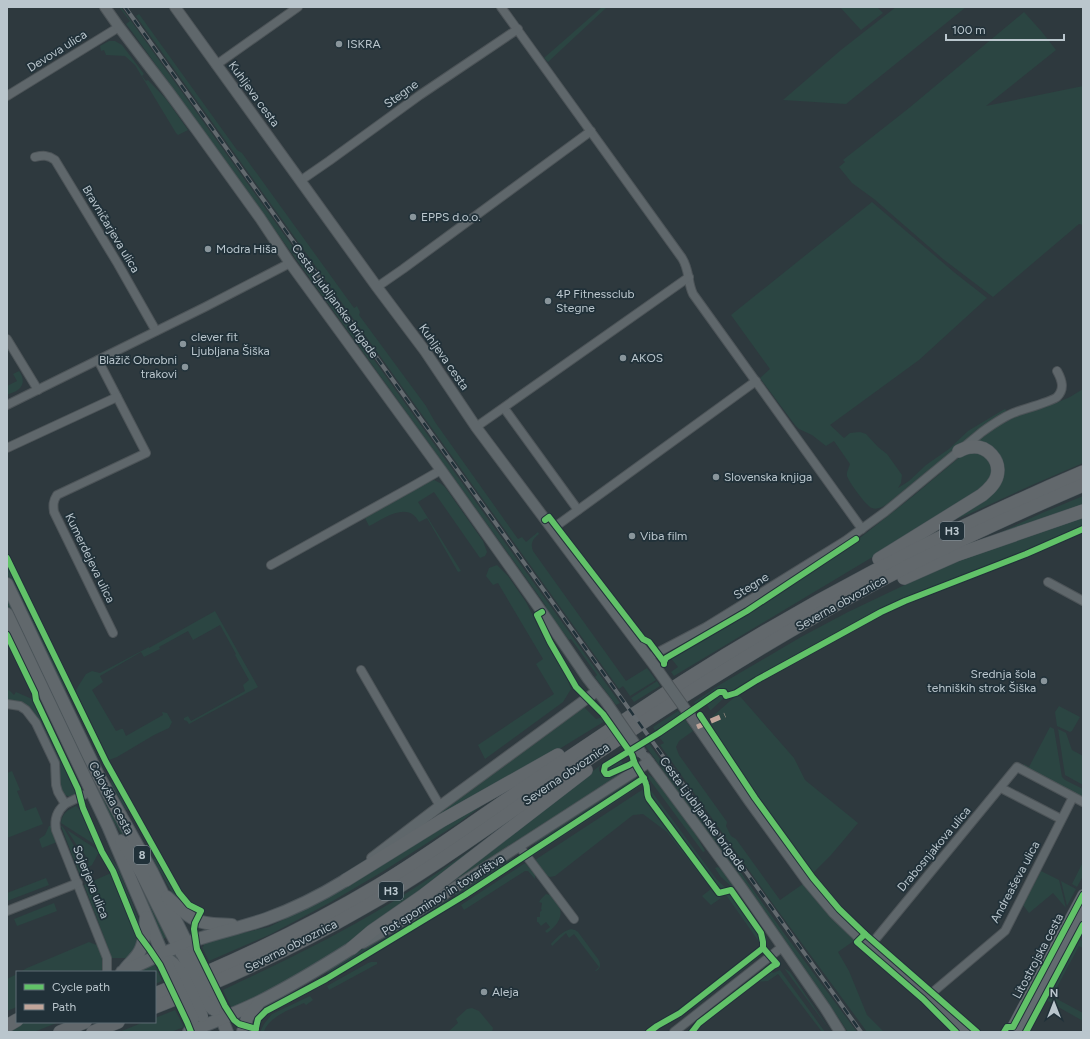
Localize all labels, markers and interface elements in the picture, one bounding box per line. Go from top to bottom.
scale bar [946,16,1064,42]
text: 100 m [952,23,986,37]
street label: Devova ulica [25,27,89,75]
place label: ISKRA [347,37,381,51]
marker: ISKRA [334,39,344,49]
street label: Kuhljeva cesta [226,59,282,129]
street label: Stegne [381,77,421,111]
street label: Bravničarjeva ulica [79,183,143,275]
place label: EPPS d.o.o. [421,210,481,224]
marker: EPPS d.o.o. [408,212,418,222]
street label: Cesta Ljubljanske brigade [289,241,381,361]
place label: Modra Hiša [216,242,277,256]
marker: Modra Hiša [203,244,213,254]
place label: 4P Fitnessclub Stegne [556,287,635,315]
marker: 4P Fitnessclub Stegne [543,296,553,306]
street label: Kuhljeva cesta [416,321,472,393]
place label: clever fit Ljubljana Šiška [191,330,270,358]
marker: clever fit Ljubljana Šiška [178,339,188,349]
place label: AKOS [631,351,663,365]
place label: Blažič Obrobni trakovi [99,353,177,381]
marker: AKOS [618,353,628,363]
marker: Blažič Obrobni trakovi [180,362,190,372]
place label: Slovenska knjiga [724,470,812,484]
marker: Slovenska knjiga [711,472,721,482]
street label: Kumerdejeva ulica [62,511,118,605]
road number: H3 [940,522,964,540]
place label: Viba film [640,529,687,543]
marker: Viba film [627,531,637,541]
street label: Stegne [731,570,772,602]
street label: Severna obvoznica [793,572,889,634]
place label: Srednja šola tehniških strok Šiška [927,667,1036,695]
marker: Srednja šola tehniških strok Šiška [1039,676,1049,686]
street label: Severna obvoznica [520,740,612,808]
street label: Cesta Ljubljanske brigade [657,754,749,874]
street label: Celovška cesta [86,759,136,837]
street label: Drabosnjakova ulica [894,804,974,894]
street label: Andreaševa ulica [988,839,1042,925]
street label: Sojerjeva ulica [70,843,112,921]
road number: 8 [134,846,150,864]
street label: Pot spominov in tovarištva [379,851,507,939]
road number: H3 [379,882,403,900]
street label: Litostrojska cesta [1010,911,1066,1001]
street label: Severna obvoznica [243,917,339,975]
legend [16,971,156,1023]
text: Cycle path [52,980,110,994]
north arrow [1034,983,1074,1023]
place label: Aleja [492,985,519,999]
marker: Aleja [479,987,489,997]
text: N [1050,987,1058,1000]
text: Path [52,1000,76,1014]

